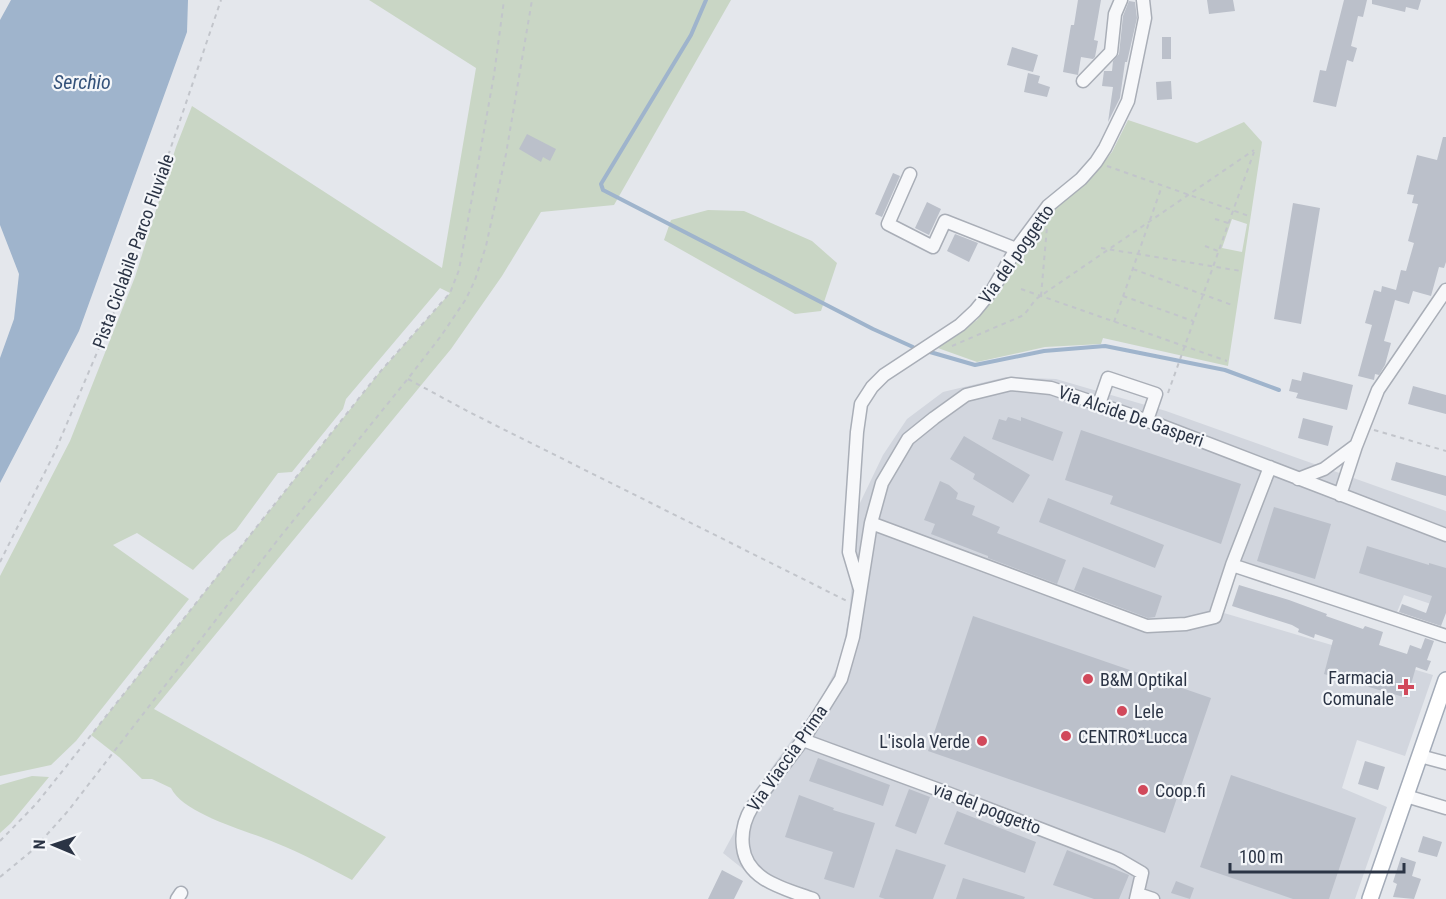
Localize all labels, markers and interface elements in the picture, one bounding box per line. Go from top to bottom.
water label: Serchio [53,70,111,94]
street label: Pista Ciclabile Parco Fluviale [88,151,178,351]
street label: Via del poggetto [974,200,1058,308]
street label: Via Alcide De Gasperi [1055,381,1207,451]
place label: Farmacia Comunale [1323,667,1394,709]
place label: B&M Optikal [1100,669,1187,690]
marker: B&M Optikal [1081,672,1095,686]
marker: Farmacia Comunale [1399,680,1413,694]
street label: Via Viaccia Prima [743,701,831,815]
place label: Lele [1134,701,1164,722]
marker: Lele [1115,704,1129,718]
place label: CENTRO*Lucca [1078,726,1188,747]
marker: CENTRO*Lucca [1059,729,1073,743]
place label: L'isola Verde [879,731,970,752]
marker: L'isola Verde [975,734,989,748]
street label: via del poggetto [930,778,1044,838]
place label: Coop.fi [1155,780,1206,801]
marker: Coop.fi [1136,783,1150,797]
north arrow [24,815,84,875]
scale bar [1230,836,1404,874]
text: N [30,839,49,850]
text: 100 m [1239,846,1283,867]

